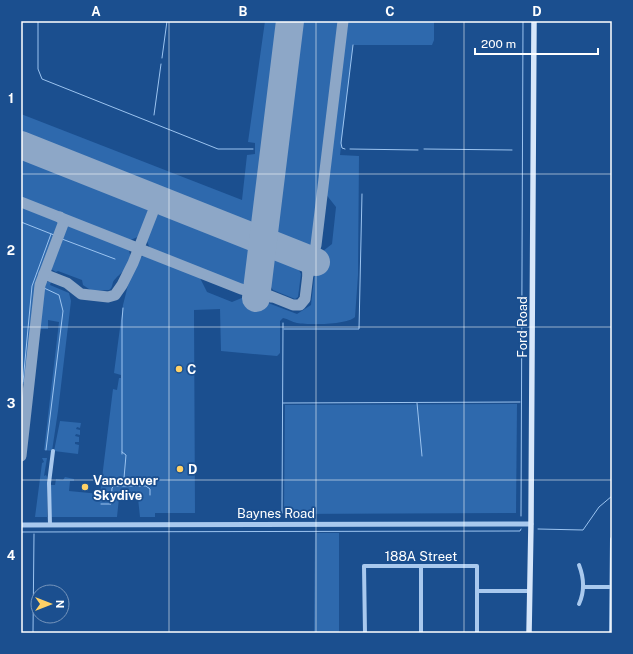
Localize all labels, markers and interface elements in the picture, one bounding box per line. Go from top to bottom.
text: A [91,4,101,19]
text: B [239,4,248,19]
text: C [385,4,395,19]
text: D [532,4,542,19]
scale bar [475,30,598,56]
text: 200 m [481,37,516,51]
text: 1 [8,91,14,106]
text: 2 [7,243,15,258]
street label: Ford Road [515,296,530,358]
place label: C [187,362,196,377]
marker: C [174,364,184,374]
text: 3 [7,396,16,411]
place label: D [188,462,197,477]
marker: D [175,464,185,474]
place label: Vancouver Skydive [93,473,159,503]
marker: Vancouver Skydive [80,482,90,492]
street label: Baynes Road [237,506,315,521]
text: 4 [7,548,16,563]
street label: 188A Street [385,549,457,564]
north arrow [30,584,70,624]
text: N [54,600,66,608]

